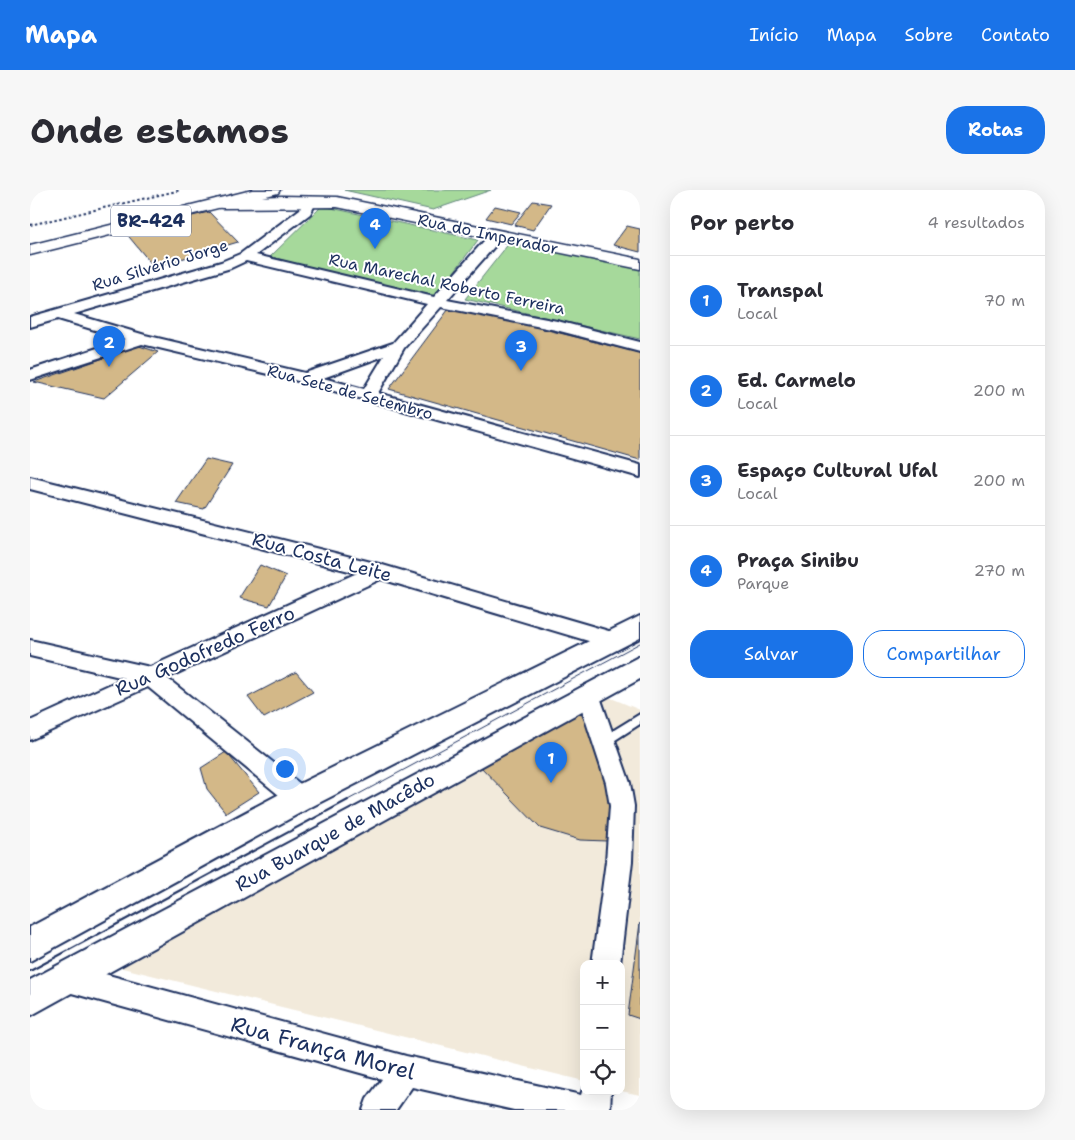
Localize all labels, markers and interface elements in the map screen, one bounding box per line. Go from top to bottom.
text: Mapa [25,19,97,51]
text: Início [749,23,799,47]
text: Mapa [827,23,876,47]
text: Sobre [904,23,953,47]
text: Contato [981,23,1050,47]
button: Rotas [946,106,1045,154]
text: Onde estamos [30,107,289,154]
road number: BR-424 [111,206,191,236]
pin: 4 [359,208,391,249]
street label: Rua do Imperador [416,209,560,259]
text: Por perto [690,209,794,237]
text: 4 resultados [927,212,1025,233]
street label: Rua Silvério Jorge [89,234,231,296]
street label: Rua Marechal Roberto Ferreira [327,249,567,319]
text: Transpal [737,278,823,303]
text: 1 [702,290,710,311]
text: 70 m [984,290,1025,311]
text: Local [737,303,778,324]
pin: 2 [93,326,125,367]
pin: 3 [505,330,537,371]
street label: Rua Sete de Setembro [265,360,435,424]
text: Ed. Carmelo [737,368,856,393]
text: 2 [700,380,712,401]
text: 200 m [973,380,1025,401]
text: Local [737,393,778,414]
text: Espaço Cultural Ufal [737,458,938,483]
text: 3 [700,470,712,491]
text: 200 m [973,470,1025,491]
text: Local [737,483,778,504]
street label: Rua Costa Leite [249,526,395,588]
text: Praça Sinibu [737,548,859,573]
text: 4 [700,560,712,581]
text: 270 m [974,560,1025,581]
text: Parque [737,573,789,594]
street label: Rua Godofredo Ferro [111,600,299,702]
button: Salvar [690,630,853,678]
button: Compartilhar [863,630,1025,678]
pin: 1 [535,742,567,783]
your location [272,756,298,782]
street label: Rua Buarque de Macêdo [231,767,439,897]
map controls [580,960,625,1095]
button: + [580,960,625,1005]
button: − [580,1005,625,1050]
street label: Rua França Morel [228,1009,419,1087]
button: locate [580,1050,625,1095]

